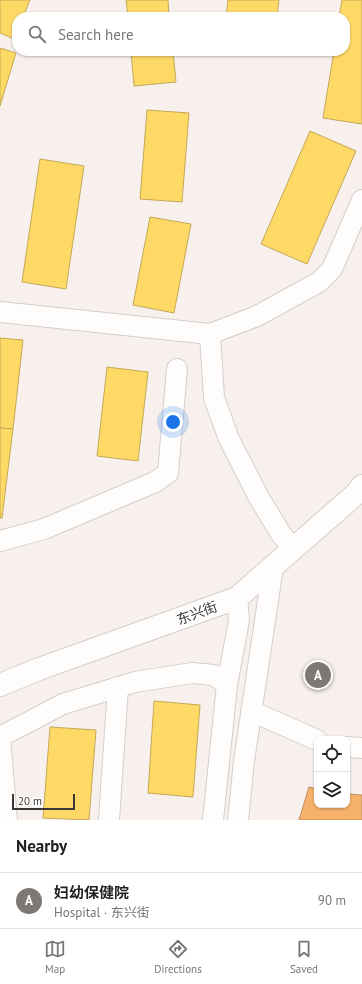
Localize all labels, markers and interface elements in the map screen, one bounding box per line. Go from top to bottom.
search box [12,12,350,56]
icon: search [26,23,48,45]
text: Search here [58,25,134,44]
your location [163,412,183,432]
street label: 东兴街 [174,597,220,629]
pin: A [305,660,331,690]
map controls [314,736,350,808]
button: locate [314,736,350,772]
button: layers [314,772,350,808]
scale bar [12,792,75,811]
text: 20 m [18,794,42,808]
text: Nearby [16,835,67,857]
text: 妇幼保健院 [54,883,129,902]
text: A [25,892,33,909]
text: 90 m [318,892,346,909]
text: Hospital · 东兴街 [54,904,150,921]
tab: Map [44,938,66,976]
tab: Directions [154,938,202,976]
tab: Saved [290,938,318,976]

